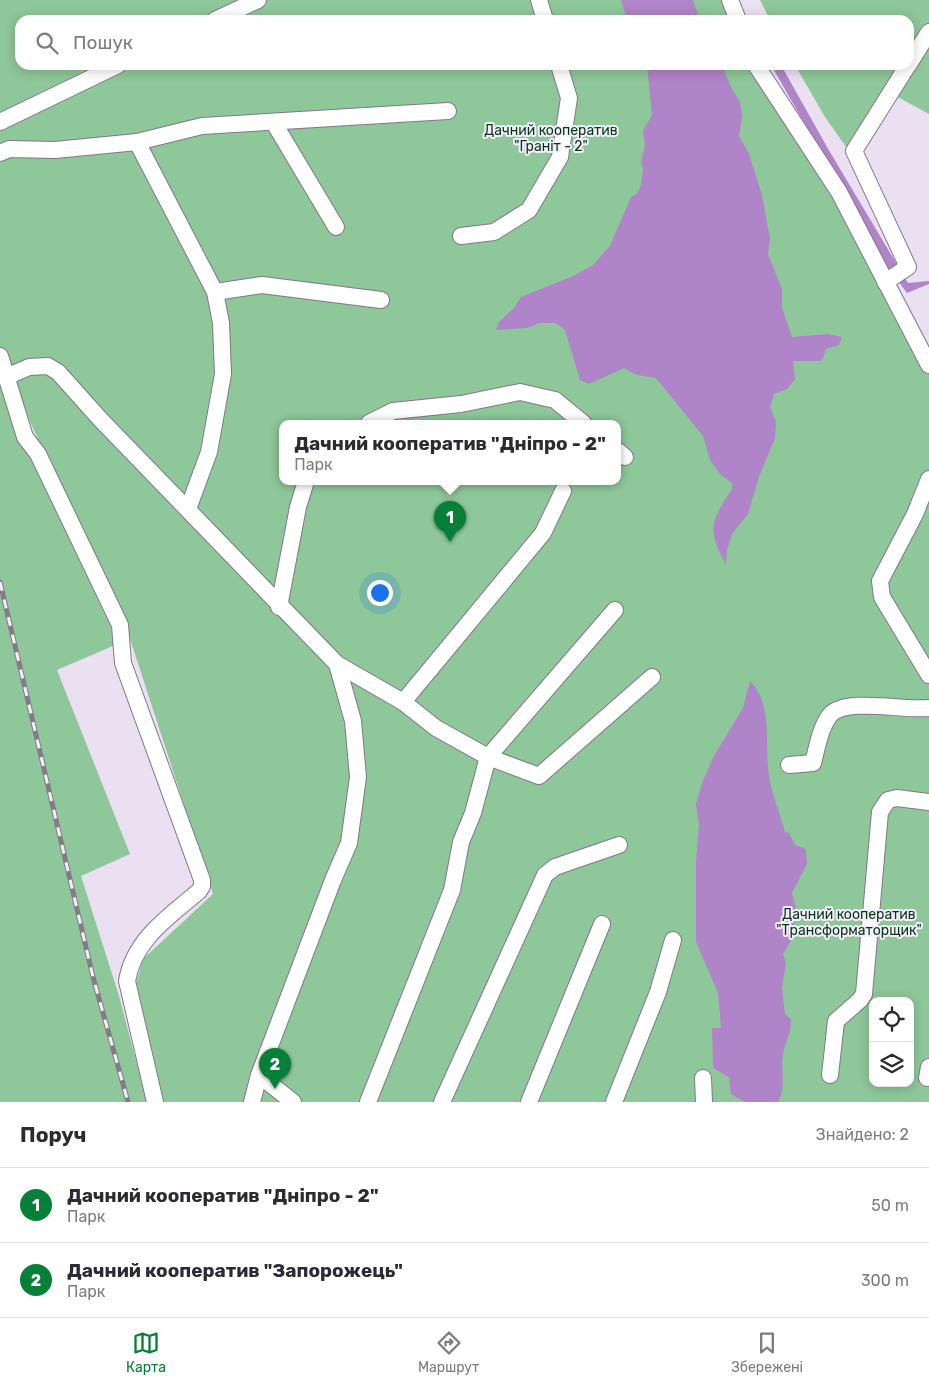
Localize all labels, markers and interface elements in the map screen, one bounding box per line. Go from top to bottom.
search box [15,15,914,70]
icon: search [33,29,61,57]
text: Пошук [73,31,133,54]
park label: Дачний кооператив "Граніт - 2" [484,122,618,155]
popup [279,420,621,485]
text: Дачний кооператив "Дніпро - 2" [294,432,606,455]
text: Парк [294,455,333,474]
pin: 1 [434,501,466,542]
your location [367,580,393,606]
park label: Дачний кооператив "Трансформаторщик" [776,906,922,939]
map controls [869,997,914,1087]
button: locate [869,997,914,1042]
button: layers [869,1042,914,1087]
pin: 2 [259,1048,291,1089]
text: Поруч [20,1122,86,1147]
text: Знайдено: 2 [816,1125,909,1144]
text: Дачний кооператив "Дніпро - 2" [67,1184,379,1207]
text: 1 [32,1196,40,1215]
text: 50 m [871,1196,909,1215]
text: Парк [67,1207,105,1226]
text: Дачний кооператив "Запорожець" [67,1259,403,1282]
text: 2 [31,1271,41,1290]
text: 300 m [861,1271,909,1290]
text: Парк [67,1282,105,1301]
tab: Карта [126,1329,166,1376]
tab: Маршрут [418,1329,479,1376]
tab: Збережені [731,1329,803,1376]

